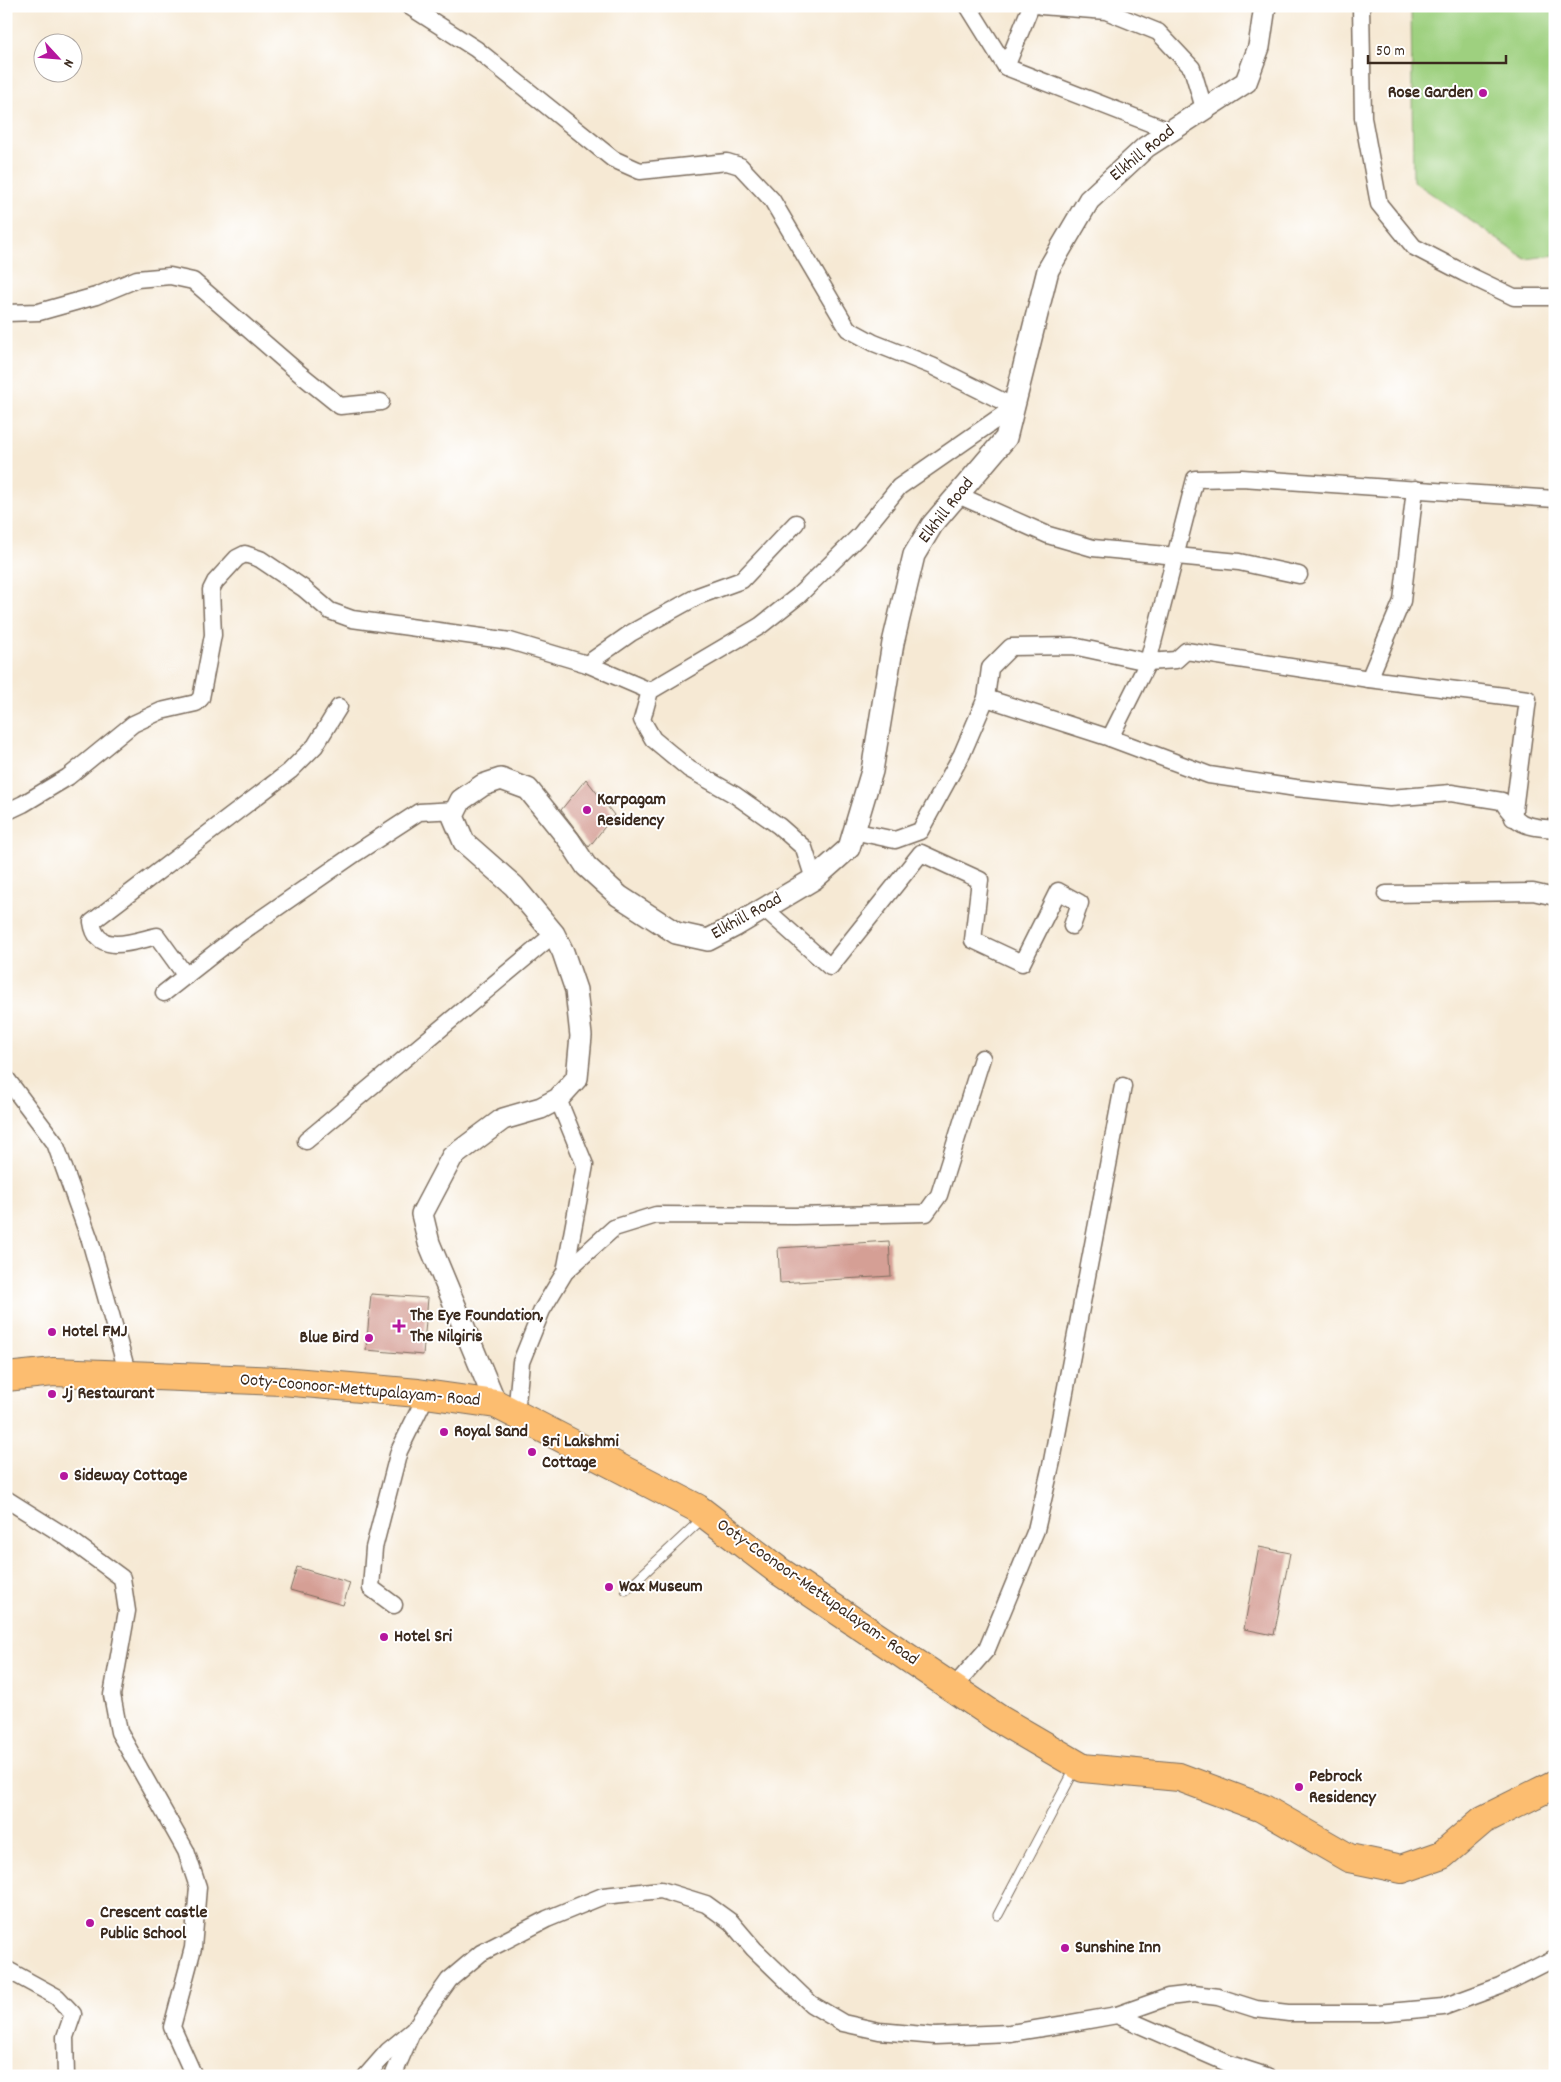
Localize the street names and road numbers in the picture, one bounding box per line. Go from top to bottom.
street label: Elkhill Road [1105,120,1181,188]
street label: Elkhill Road [913,473,981,549]
street label: Elkhill Road [707,887,787,947]
street label: Ooty-Coonoor-Mettupalayam- Road [239,1368,481,1414]
street label: Ooty-Coonoor-Mettupalayam- Road [711,1513,923,1673]

